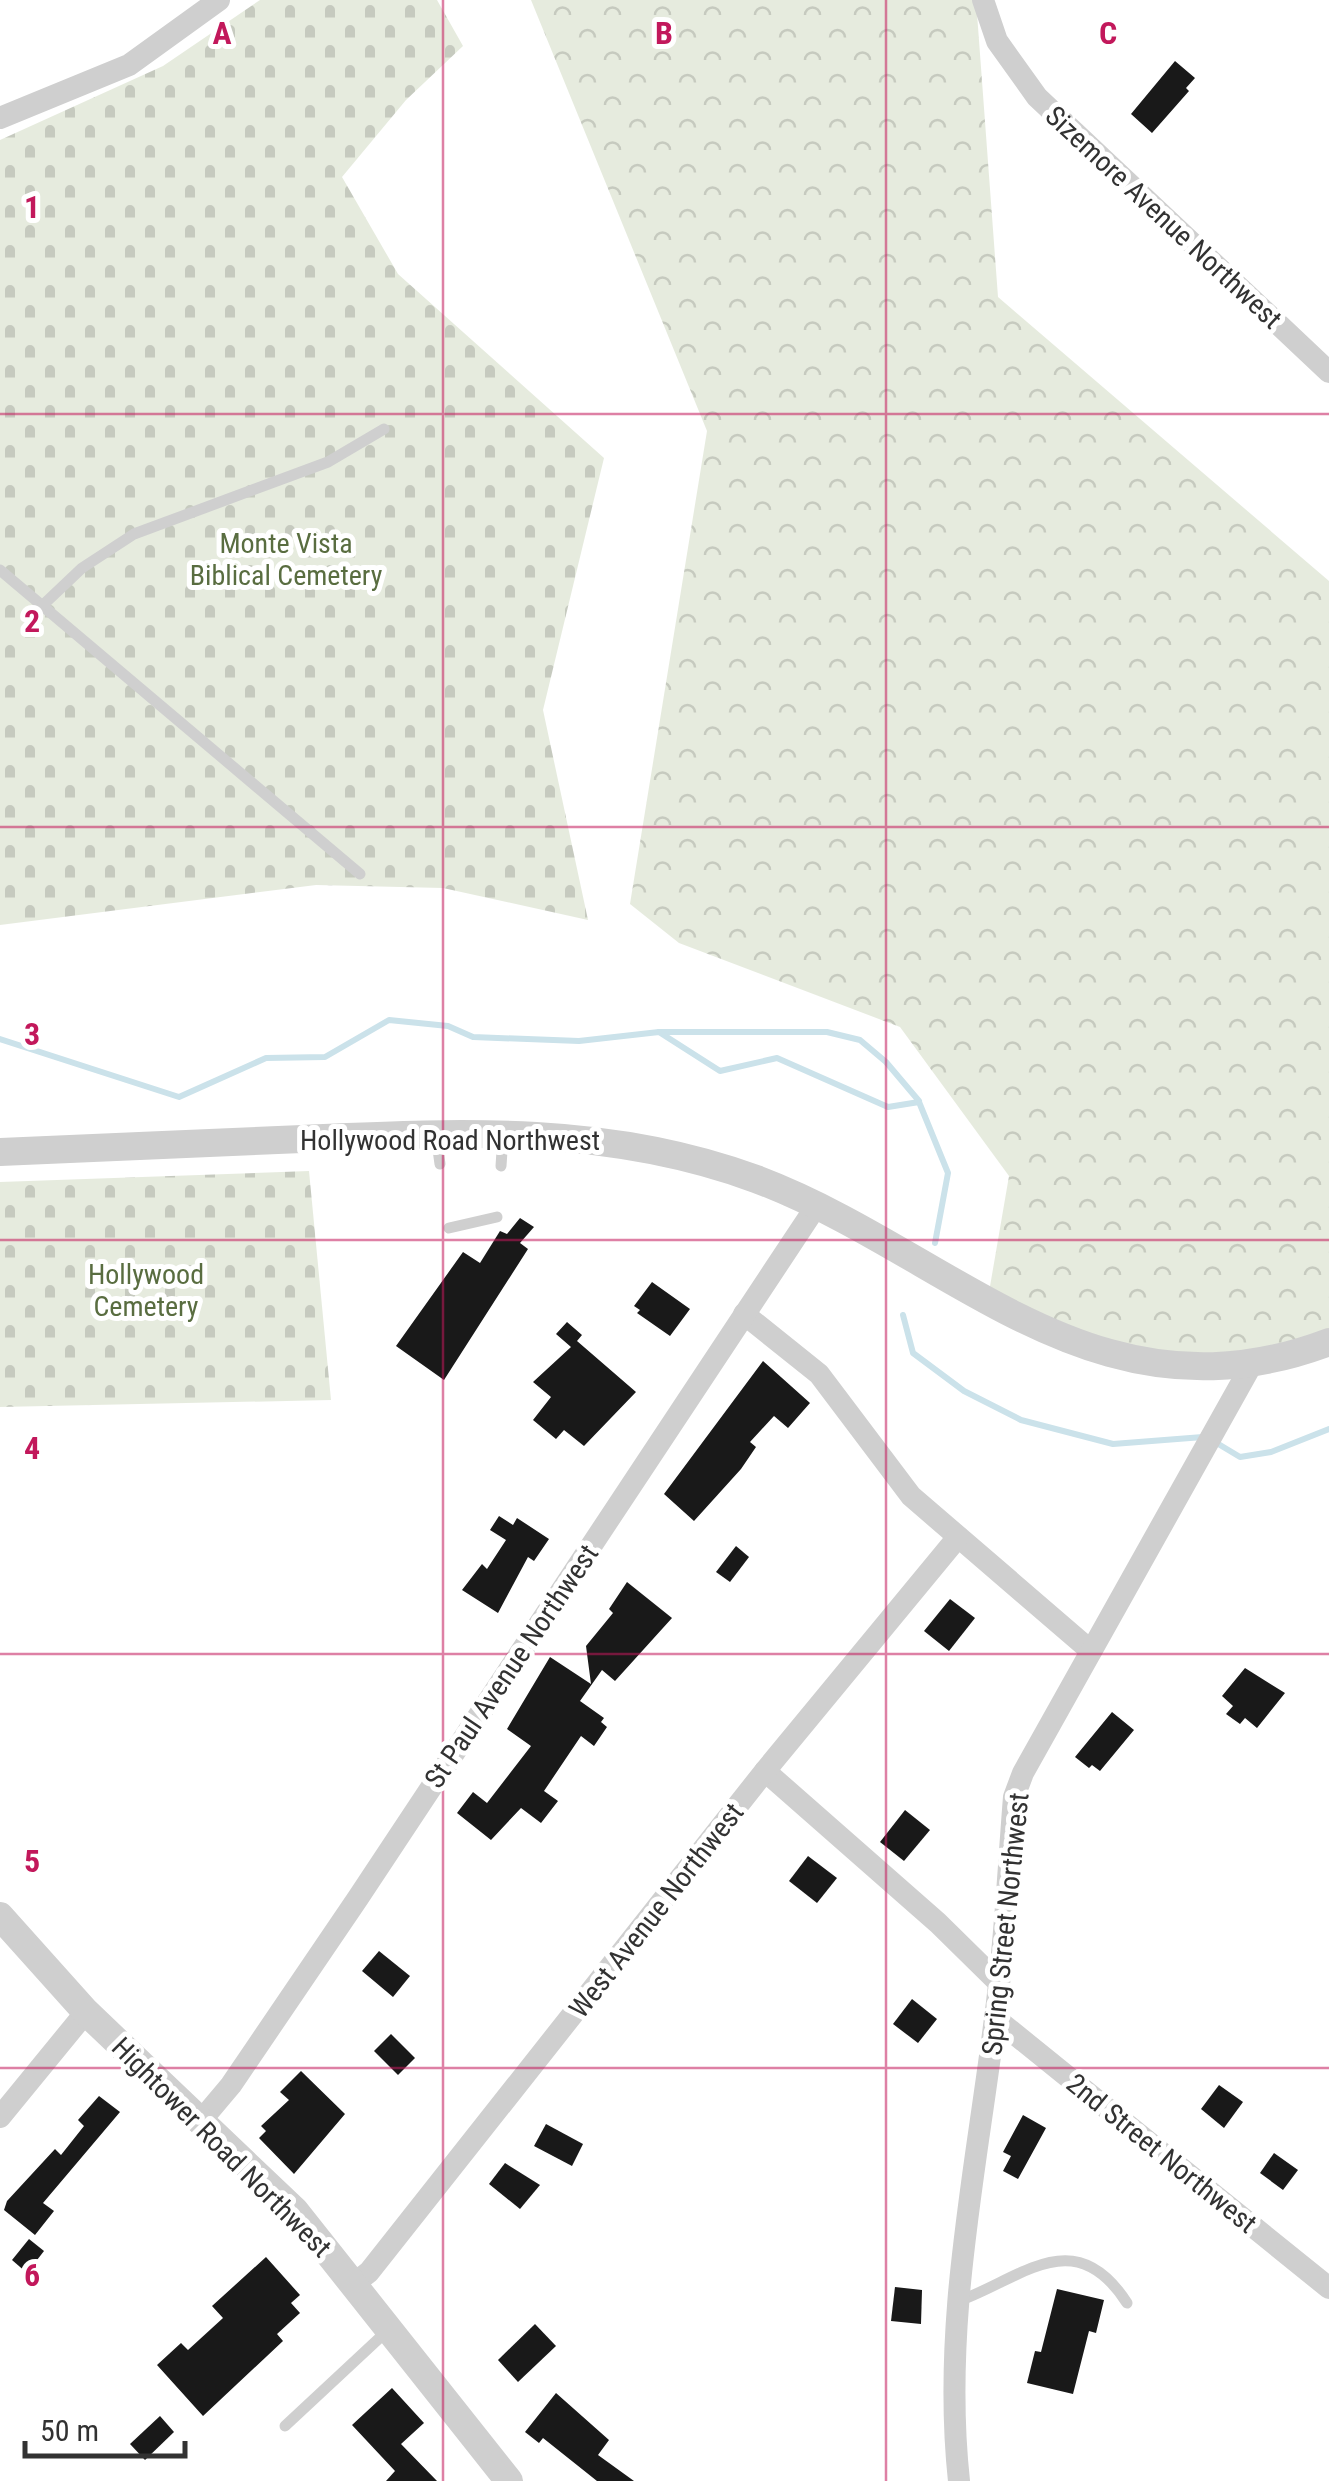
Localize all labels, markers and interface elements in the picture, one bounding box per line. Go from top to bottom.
text: A [212,14,232,52]
text: B [655,14,673,52]
text: C [1099,14,1117,52]
street label: Sizemore Avenue Northwest [1039,99,1289,335]
text: 1 [24,188,40,226]
park label: Monte Vista Biblical Cemetery [190,527,383,592]
text: 2 [24,602,40,640]
text: 3 [24,1015,40,1053]
street label: Hollywood Road Northwest [300,1124,600,1157]
park label: Hollywood Cemetery [88,1258,204,1323]
text: 4 [24,1429,40,1467]
street label: St Paul Avenue Northwest [418,1538,605,1794]
street label: Spring Street Northwest [975,1791,1036,2057]
street label: West Avenue Northwest [562,1796,750,2024]
text: 5 [24,1842,40,1880]
street label: Hightower Road Northwest [105,2031,338,2264]
street label: 2nd Street Northwest [1060,2067,1263,2240]
text: 6 [24,2256,40,2294]
scale bar [25,2396,185,2458]
text: 50 m [40,2413,99,2448]

